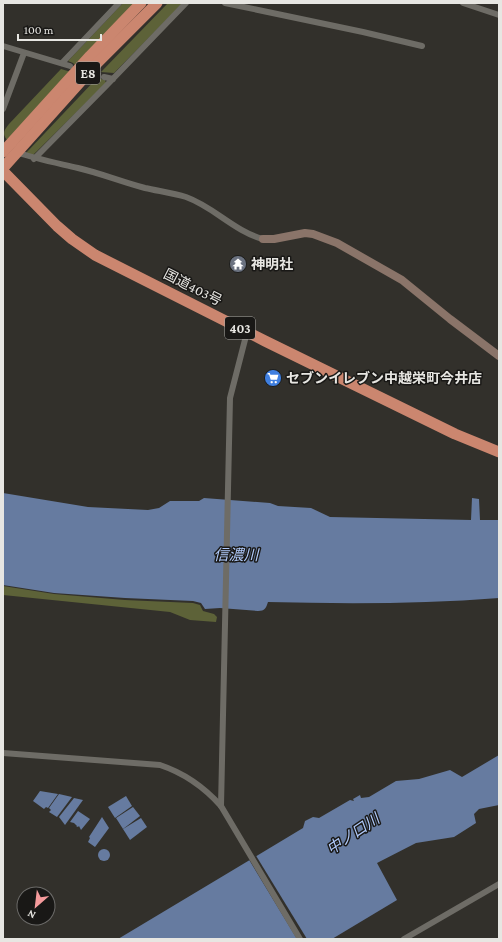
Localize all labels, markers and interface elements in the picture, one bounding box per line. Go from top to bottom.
scale bar [18,16,101,42]
text: 100 m [24,23,54,37]
road number: E8 [76,62,100,84]
temple icon: 神明社 [228,254,248,274]
place label: 神明社 [251,256,293,272]
street label: 国道403号 [161,265,225,309]
road number: 403 [225,317,255,339]
supermarket icon: セブンイレブン中越栄町今井店 [263,368,283,388]
place label: セブンイレブン中越栄町今井店 [286,370,482,386]
water label: 信濃川 [213,547,260,563]
water label: 中ノ口川 [324,809,384,857]
north arrow [16,886,56,926]
text: N [25,908,37,922]

